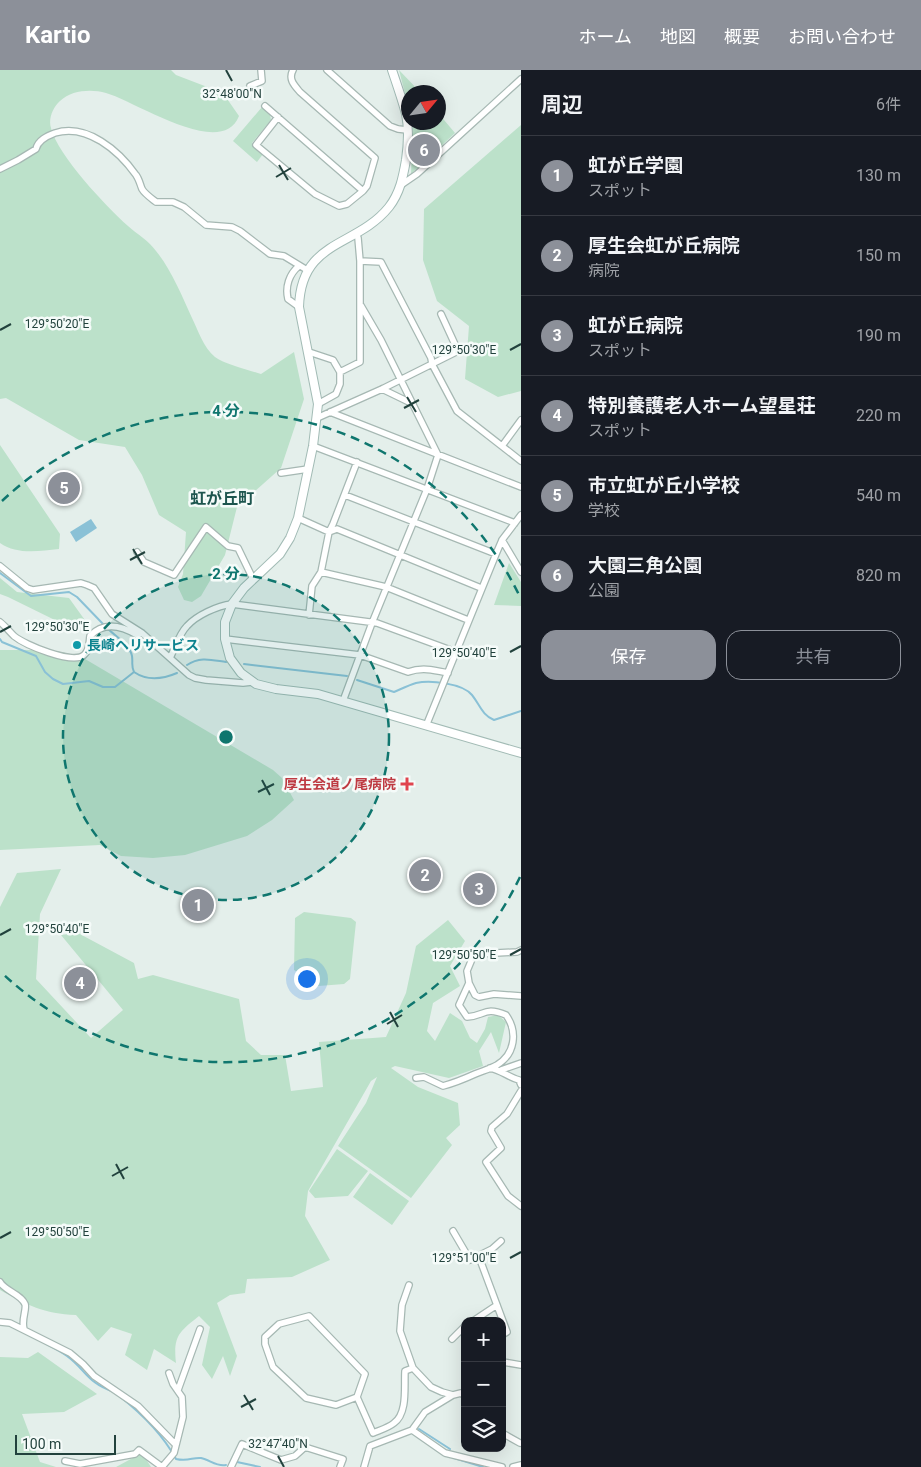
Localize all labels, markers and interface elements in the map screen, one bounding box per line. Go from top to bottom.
text: Kartio [25,21,91,49]
text: ホーム [579,26,632,47]
text: 地図 [660,26,696,47]
text: 概要 [724,26,760,47]
text: お問い合わせ [788,26,896,47]
north arrow [401,85,446,130]
text: 32°48'00"N [202,87,262,101]
text: 周辺 [541,93,583,117]
text: 6件 [876,95,901,114]
pin: 6 [408,131,440,169]
text: 虹が丘学園 [588,154,683,177]
text: 1 [552,166,562,185]
text: 130 m [856,166,901,185]
text: スポット [588,181,652,200]
text: 厚生会虹が丘病院 [588,234,740,257]
text: 2 [552,246,562,265]
text: 150 m [856,246,901,265]
text: 病院 [588,261,620,280]
text: 虹が丘病院 [588,314,683,337]
text: 129°50'20"E [25,317,89,331]
text: 3 [552,326,562,345]
text: 190 m [856,326,901,345]
text: スポット [588,341,652,360]
text: 129°50'30"E [432,343,496,357]
text: 特別養護老人ホーム望星荘 [588,394,815,417]
text: 4 分 [212,402,240,420]
text: 4 [552,406,562,425]
text: 220 m [856,406,901,425]
text: スポット [588,421,652,440]
pin: 5 [48,469,80,507]
text: 市立虹が丘小学校 [588,474,740,497]
text: 5 [552,486,562,505]
text: 540 m [856,486,901,505]
district label: 虹が丘町 [190,489,254,508]
text: 学校 [588,501,620,520]
text: 大園三角公園 [588,554,702,577]
text: 2 分 [212,565,240,583]
text: 6 [552,566,562,585]
text: 820 m [856,566,901,585]
text: 公園 [588,581,620,600]
text: 129°50'30"E [25,620,89,634]
button: 保存 [541,630,716,680]
button: 共有 [726,630,901,680]
place label: 長崎ヘリサービス [87,637,199,653]
marker: 長崎ヘリサービス [71,639,83,651]
text: 129°50'40"E [432,646,496,660]
centre of rings [217,728,235,746]
place label: 厚生会道ノ尾病院 [284,776,396,792]
marker: 厚生会道ノ尾病院 [400,777,414,791]
pin: 2 [409,856,441,894]
pin: 3 [463,870,495,908]
pin: 1 [182,886,214,924]
text: 129°50'40"E [25,922,89,936]
text: 129°50'50"E [432,948,496,962]
pin: 4 [64,964,96,1002]
your location [294,966,320,992]
text: 129°50'50"E [25,1225,89,1239]
text: 129°51'00"E [432,1251,496,1265]
map controls [461,1317,506,1452]
button: + [461,1317,506,1362]
button: − [461,1362,506,1407]
button: layers [461,1407,506,1452]
scale bar [15,1432,116,1455]
text: 100 m [22,1436,61,1452]
text: 32°47'40"N [248,1437,308,1451]

